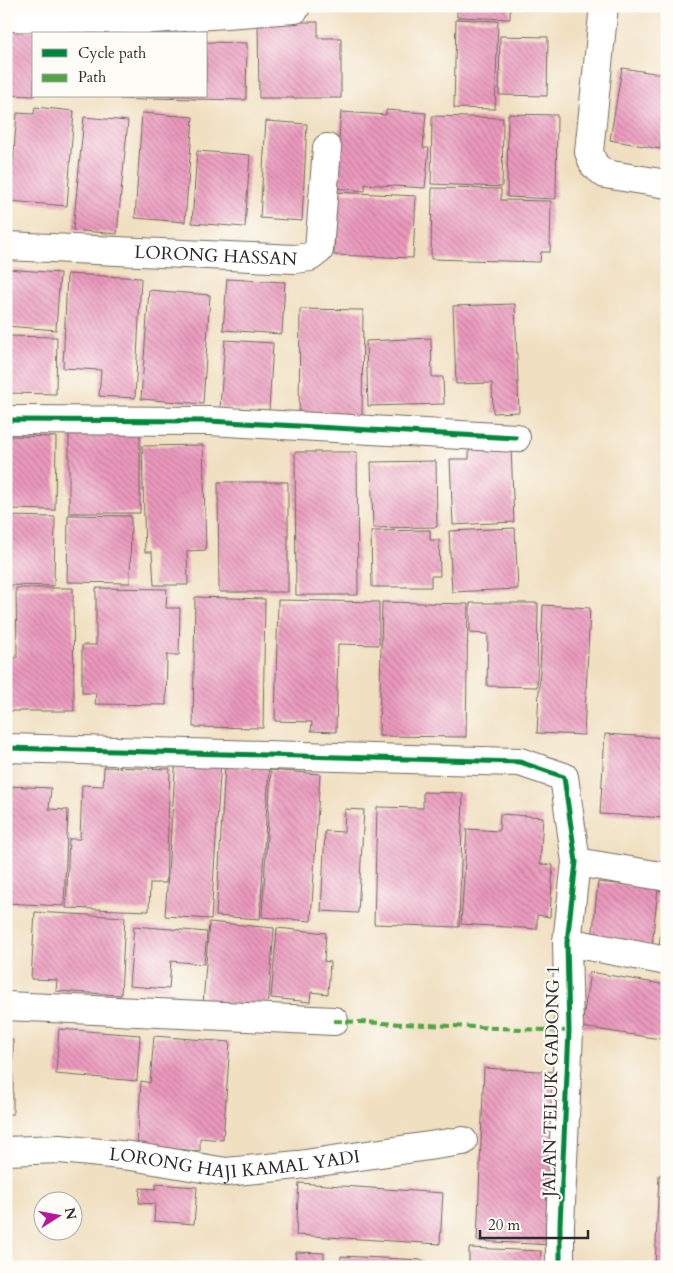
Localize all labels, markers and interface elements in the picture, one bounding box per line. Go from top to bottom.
legend [32,32,208,98]
text: Cycle path [78,43,147,63]
text: Path [78,67,107,87]
street label: LORONG HASSAN [134,240,298,272]
street label: JALAN TELUK GADONG 1 [537,965,566,1200]
street label: LORONG HAJI KAMAL YADI [108,1142,361,1185]
north arrow [32,1190,82,1240]
text: N [60,1206,81,1221]
scale bar [480,1208,588,1240]
text: 20 m [488,1215,520,1235]

